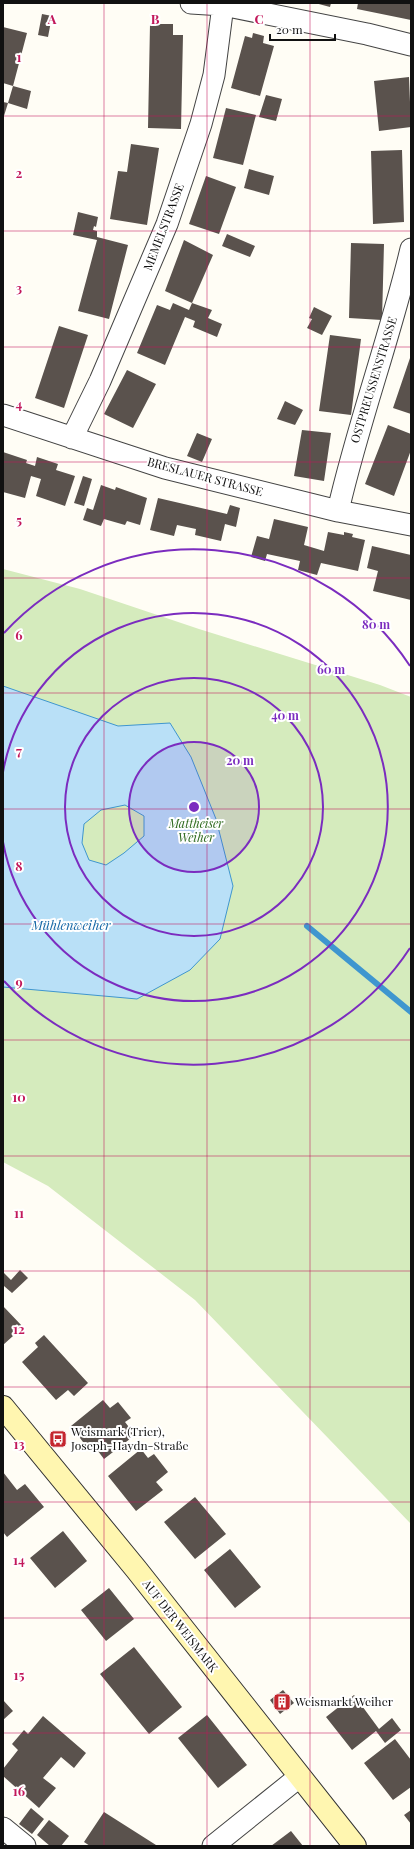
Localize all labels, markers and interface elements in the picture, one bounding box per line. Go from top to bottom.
text: A [47,10,57,27]
text: B [151,10,160,27]
text: C [254,10,264,27]
scale bar [270,16,335,42]
text: 20 m [276,21,303,37]
text: 1 [17,48,22,65]
text: 2 [16,164,23,181]
street label: MEMELSTRASSE [139,181,187,273]
text: 3 [16,279,22,296]
street label: OSTPREUSSENSTRASSE [346,315,400,445]
text: 4 [16,395,23,412]
street label: BRESLAUER STRASSE [146,453,265,499]
text: 5 [16,511,22,528]
text: 80 m [362,616,390,632]
text: 6 [15,626,23,643]
text: 60 m [317,661,345,677]
text: 40 m [271,707,299,723]
text: 7 [16,742,22,759]
text: 20 m [226,752,254,768]
centre of rings [187,800,201,814]
park label: Mattheiser Weiher [168,815,224,845]
text: 8 [15,857,23,874]
water label: Mühlenweiher [30,916,111,933]
text: 9 [15,973,23,990]
text: 10 [12,1088,26,1105]
text: 11 [14,1204,24,1221]
text: 12 [13,1320,25,1337]
place label: Weismark (Trier), Joseph-Haydn-Straße [70,1423,189,1453]
bus stop icon: Weismark (Trier), Joseph-Haydn-Straße [48,1429,68,1449]
text: 13 [13,1435,25,1452]
text: 14 [13,1551,25,1568]
street label: AUF DER WEISMARK [139,1575,222,1675]
text: 15 [14,1666,24,1683]
building icon: Weismarkt Weiher [272,1692,292,1712]
place label: Weismarkt Weiher [294,1693,394,1709]
text: 16 [13,1782,25,1799]

